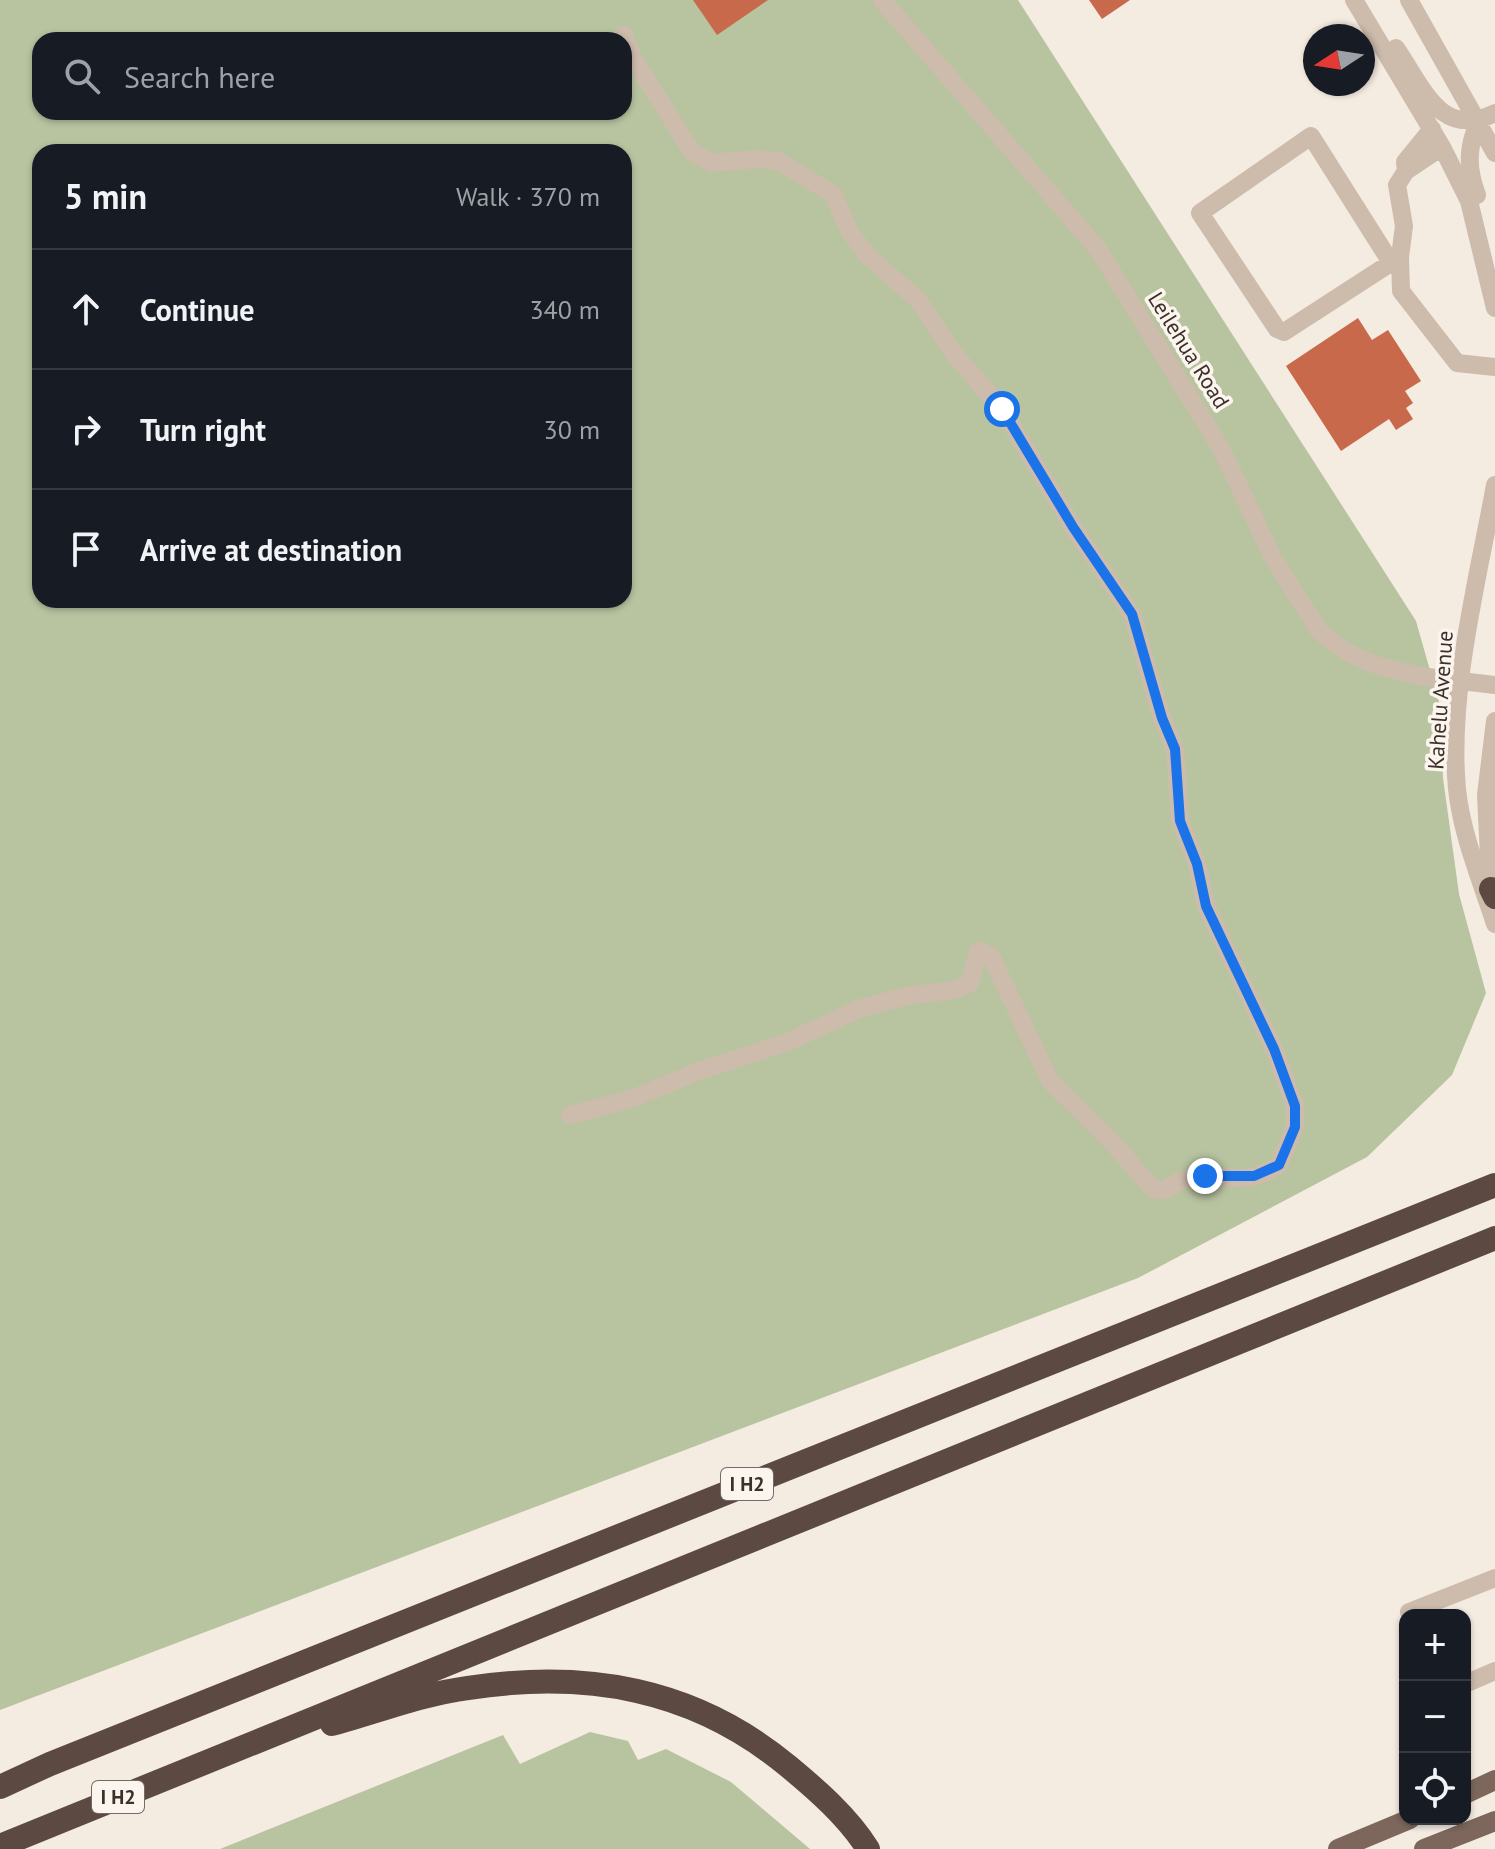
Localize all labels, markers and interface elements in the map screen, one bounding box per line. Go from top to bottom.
north arrow [1303,24,1375,96]
search box [32,32,632,120]
icon: search [60,54,104,98]
text: Search here [124,57,275,96]
text: 5 min [64,174,147,218]
text: Walk · 370 m [456,180,600,213]
icon: ahead [64,287,108,331]
street label: Leilehua Road [1142,287,1236,413]
text: Continue [140,290,254,329]
text: 340 m [529,293,600,326]
route start [984,391,1020,427]
icon: right [64,407,108,451]
text: Turn right [140,410,266,449]
text: 30 m [544,413,600,446]
icon: arrive [64,527,108,571]
text: Arrive at destination [140,530,402,569]
street label: Kahelu Avenue [1421,630,1459,770]
route end [1187,1158,1223,1194]
road number: I H2 [721,1468,773,1500]
map controls [1399,1609,1471,1825]
button: + [1399,1609,1471,1681]
button: − [1399,1681,1471,1753]
button: locate [1399,1753,1471,1825]
road number: I H2 [92,1781,144,1813]

